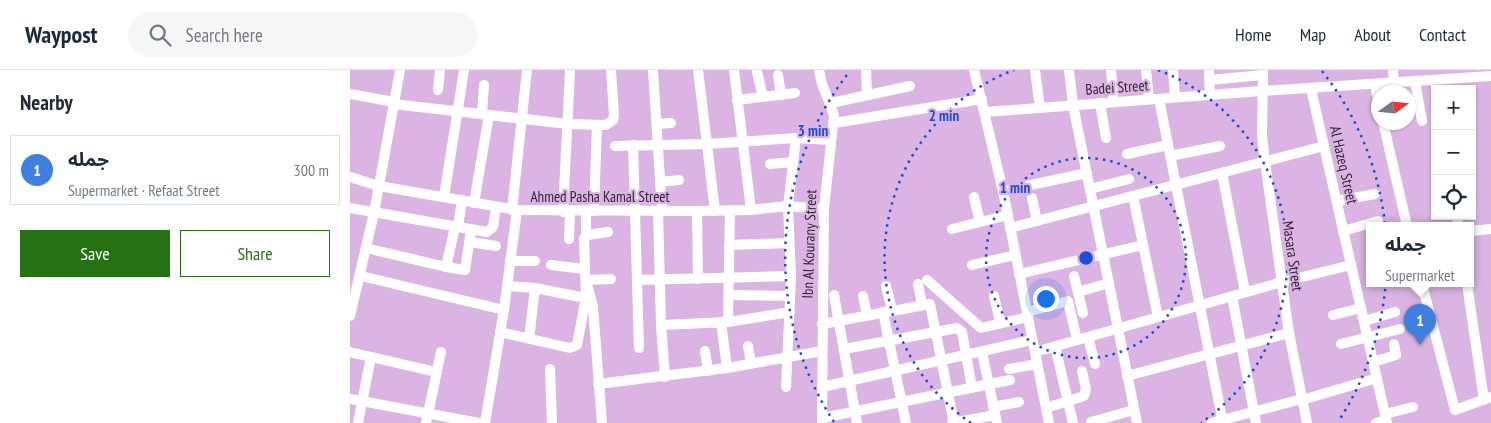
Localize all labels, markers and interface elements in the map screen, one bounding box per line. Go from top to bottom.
search box [128,12,478,57]
text: Waypost [25,19,98,50]
icon: search [146,21,174,49]
text: Search here [186,23,263,47]
text: Home [1235,23,1272,46]
text: Map [1300,23,1326,46]
text: About [1354,23,1391,46]
text: Contact [1419,23,1466,46]
street label: Badei Street [1085,75,1149,99]
north arrow [1371,85,1416,130]
map controls [1431,85,1476,220]
button: + [1431,85,1476,130]
text: Nearby [20,89,73,116]
text: 2 min [929,106,959,125]
text: 3 min [798,121,828,140]
street label: Al Hazeq Street [1326,124,1362,206]
button: − [1431,130,1476,175]
text: جمله [68,147,109,171]
text: 1 [33,160,41,180]
text: 300 m [294,160,329,180]
button: locate [1431,175,1476,220]
text: 1 min [1000,178,1030,197]
text: Supermarket · Refaat Street [68,180,220,200]
street label: Ahmed Pasha Kamal Street [530,187,670,206]
street label: Ibn Al Kourany Street [798,189,820,299]
street label: Masara Street [1279,220,1307,292]
popup [1366,222,1474,287]
button: Save [20,230,170,277]
button: Share [180,230,330,277]
text: جمله [1385,232,1426,256]
centre of rings [1077,249,1095,267]
text: Supermarket [1385,265,1455,285]
your location [1033,286,1059,312]
pin: 1 [1404,304,1436,345]

